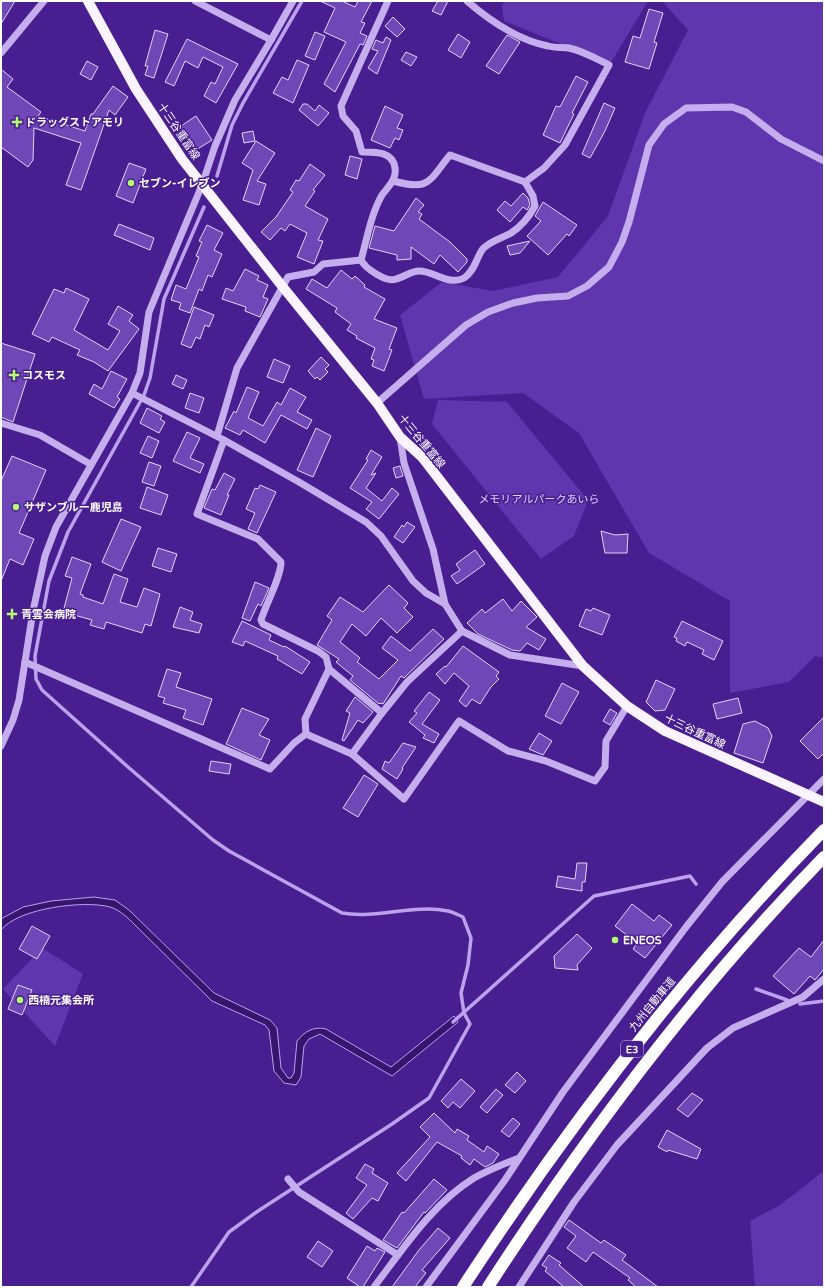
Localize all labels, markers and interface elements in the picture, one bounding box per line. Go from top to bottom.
street label: 十三谷重富線 [155,100,202,162]
place label: ドラッグストアモリ [25,116,124,129]
marker: ドラッグストアモリ [12,117,22,127]
place label: セブン-イレブン [139,177,221,190]
marker: セブン-イレブン [126,178,136,188]
place label: コスモス [22,369,66,382]
marker: コスモス [9,370,19,380]
street label: 十三谷重富線 [395,412,448,471]
park label: メモリアルパークあいら [479,493,599,506]
place label: サザンブルー鹿児島 [24,501,123,514]
marker: サザンブルー鹿児島 [11,502,21,512]
marker: 青雲会病院 [6,608,18,620]
place label: 青雲会病院 [21,608,76,621]
street label: 十三谷重富線 [662,712,727,751]
place label: ENEOS [623,934,662,947]
marker: ENEOS [610,935,620,945]
street label: 九州自動車道 [627,975,678,1034]
place label: 西楠元集会所 [28,994,94,1007]
marker: 西楠元集会所 [15,995,25,1005]
road number: E3 [621,1041,643,1057]

